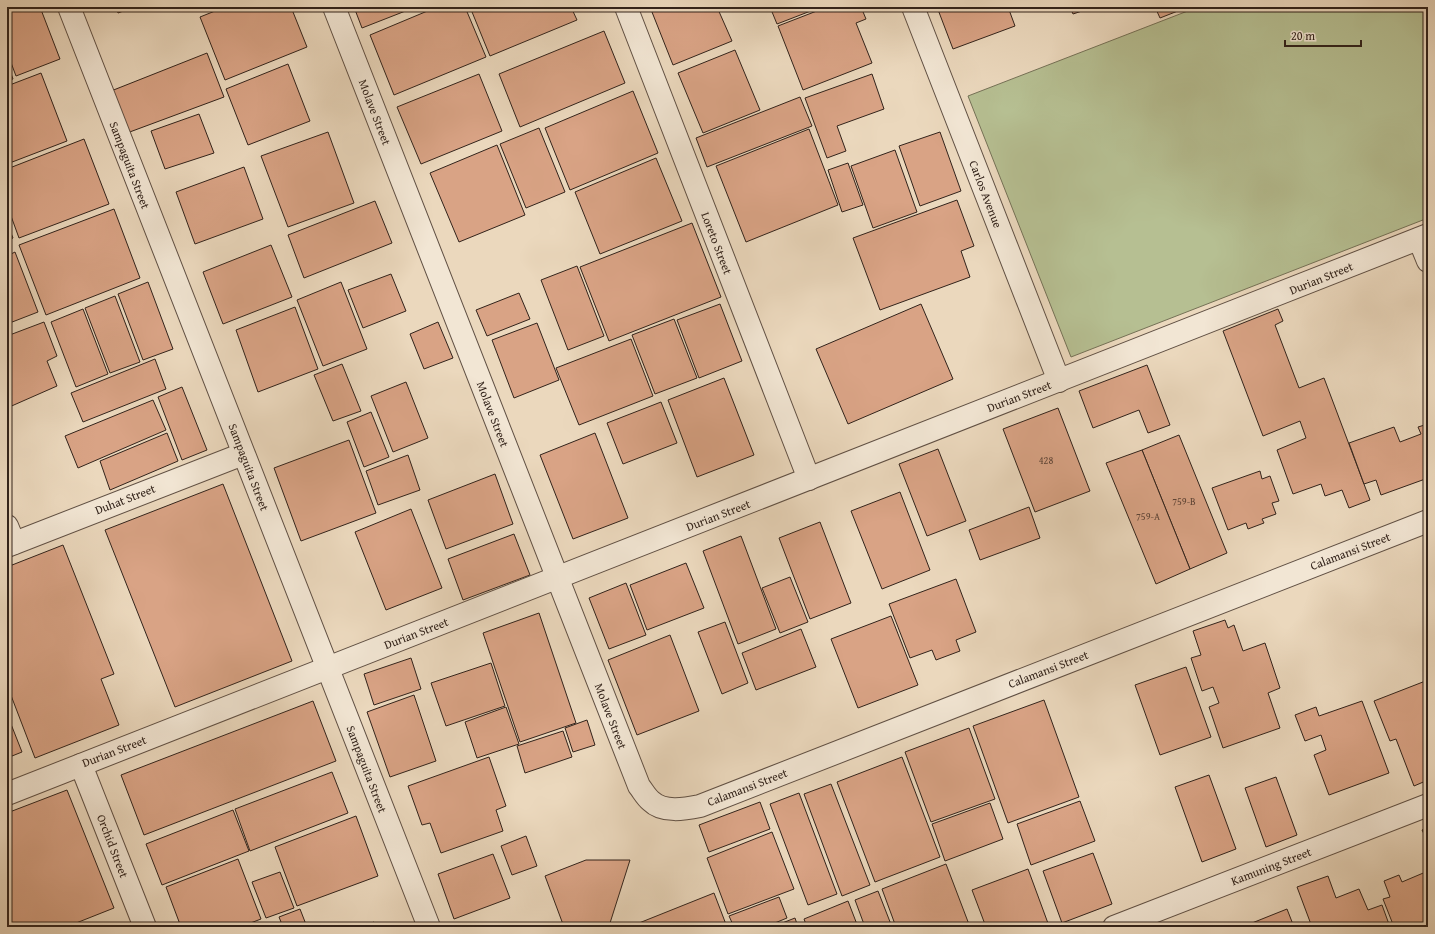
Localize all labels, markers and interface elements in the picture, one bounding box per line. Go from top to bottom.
scale bar [1285,22,1361,48]
text: 20 m [1291,27,1315,44]
street label: Molave Street [355,77,396,148]
street label: Sampaguita Street [106,119,155,212]
street label: Carlos Avenue [965,158,1007,230]
street label: Loreto Street [697,209,737,277]
street label: Durian Street [1287,257,1356,299]
street label: Durian Street [984,376,1054,416]
street label: Molave Street [473,379,514,450]
street label: Sampaguita Street [225,421,274,514]
house number: 428 [1039,453,1053,468]
street label: Duhat Street [92,479,158,518]
house number: 759-B [1172,494,1196,509]
street label: Durian Street [683,495,753,535]
house number: 759-A [1136,509,1160,524]
street label: Calamansi Street [1307,528,1393,574]
street label: Durian Street [381,613,451,653]
street label: Calamansi Street [1005,646,1091,692]
street label: Molave Street [591,681,632,752]
street label: Sampaguita Street [343,723,392,816]
street label: Durian Street [79,731,149,771]
street label: Calamansi Street [704,764,790,810]
street label: Orchid Street [93,812,133,881]
street label: Kamuning Street [1228,843,1314,889]

